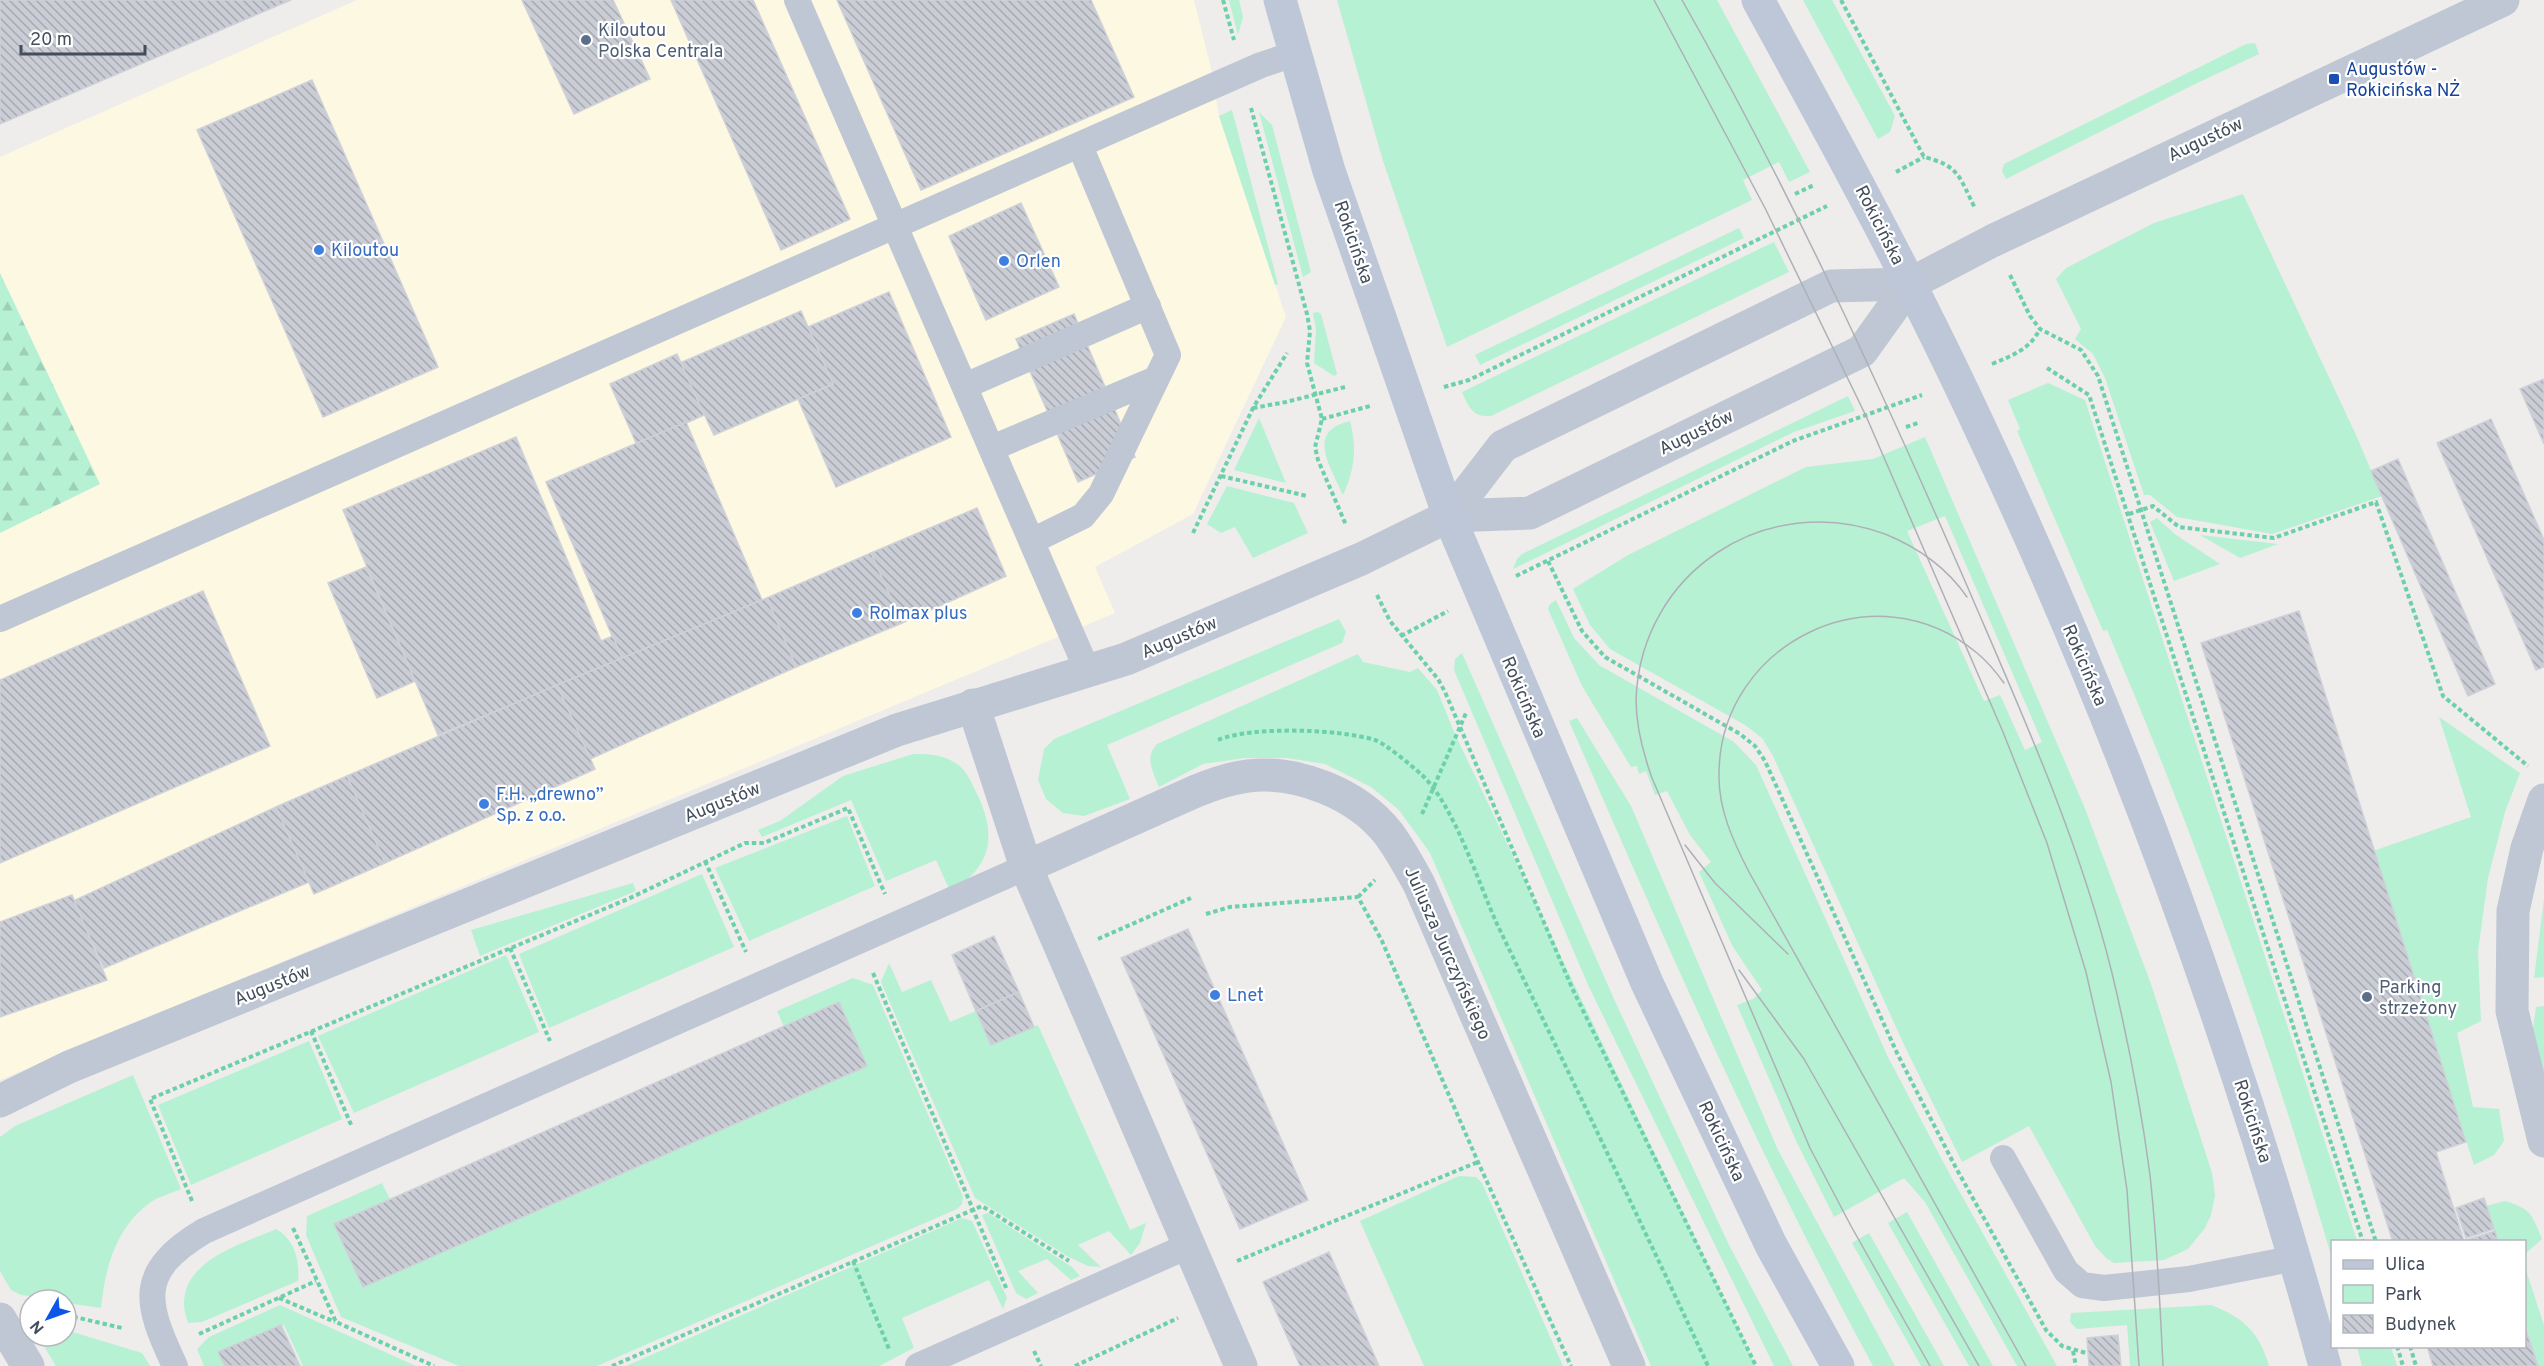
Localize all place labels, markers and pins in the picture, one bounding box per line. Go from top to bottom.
place label: Kiloutou Polska Centrala [598,20,723,64]
marker: Kiloutou Polska Centrala [579,33,593,47]
place label: Augustów - Rokicińska NŻ [2346,59,2461,103]
marker: Augustów - Rokicińska NŻ [2327,72,2341,86]
place label: Kiloutou [331,240,399,263]
marker: Kiloutou [312,243,326,257]
place label: Orlen [1016,251,1061,274]
marker: Orlen [997,254,1011,268]
place label: Rolmax plus [869,603,967,626]
marker: Rolmax plus [850,606,864,620]
place label: F.H. „drewno” Sp. z o.o. [496,784,604,828]
marker: F.H. „drewno” Sp. z o.o. [477,797,491,811]
place label: Parking strzeżony [2379,977,2457,1021]
place label: Lnet [1227,985,1264,1008]
marker: Lnet [1208,988,1222,1002]
marker: Parking strzeżony [2360,990,2374,1004]

